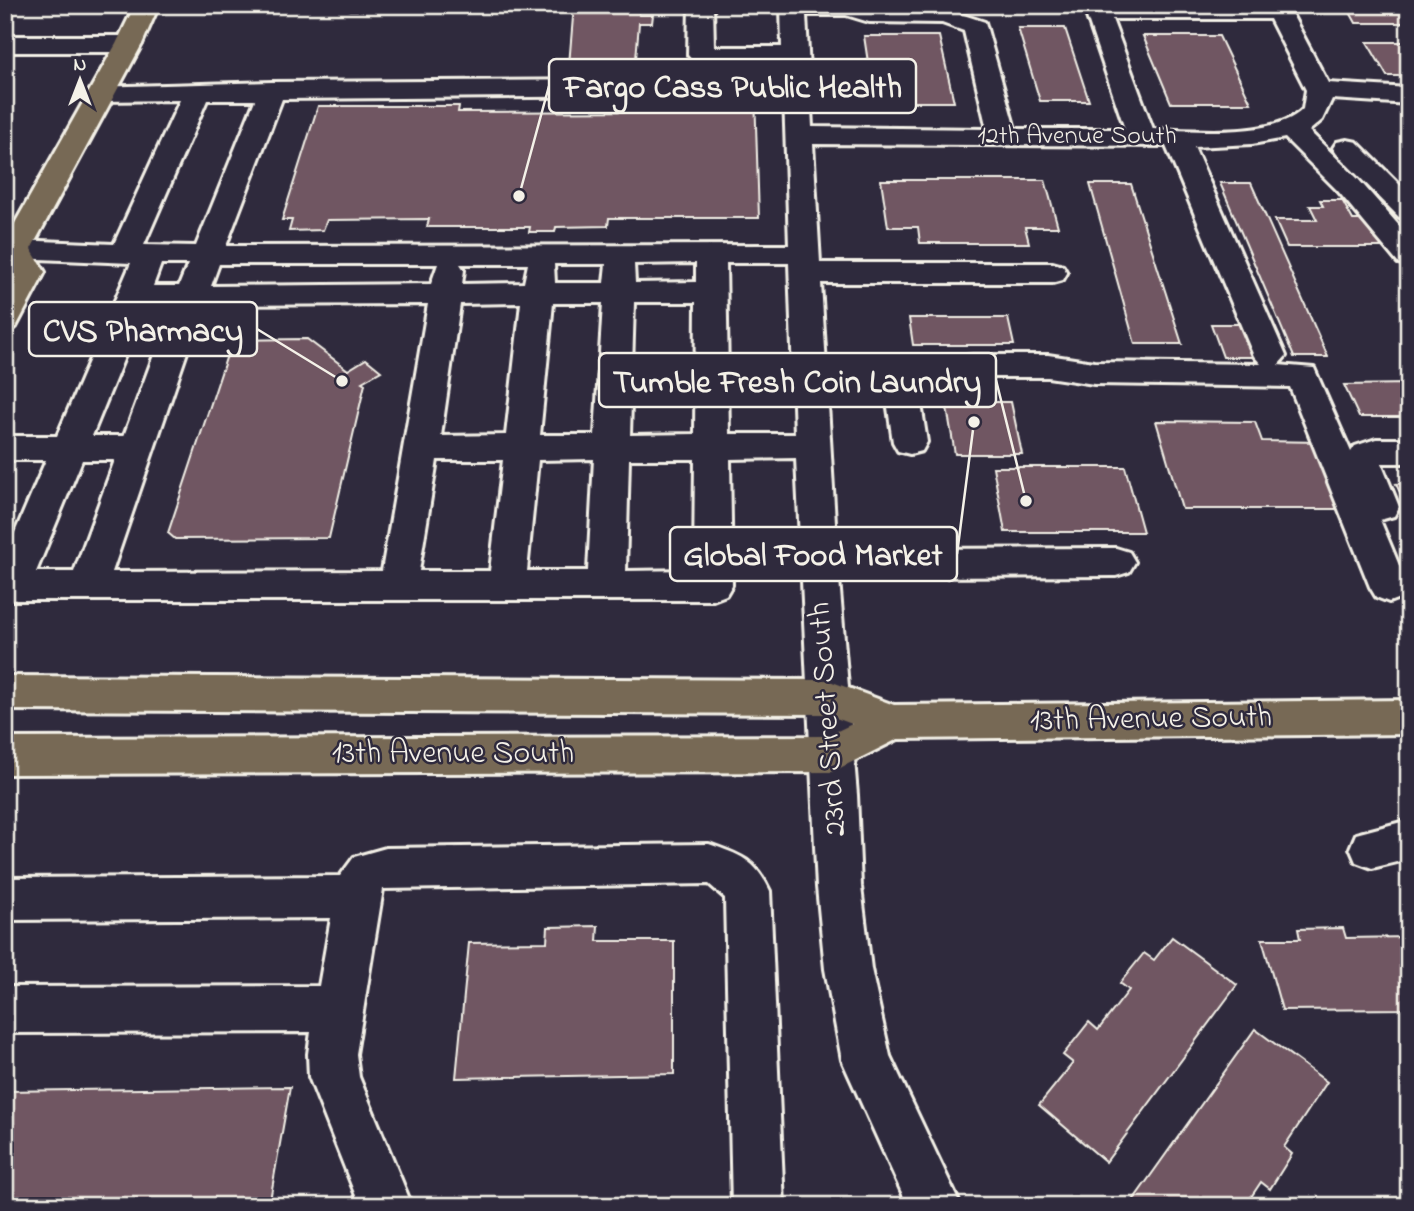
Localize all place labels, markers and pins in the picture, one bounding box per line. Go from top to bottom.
callout: Fargo Cass Public Health [549,59,916,113]
callout: CVS Pharmacy [29,302,257,356]
callout: Tumble Fresh Coin Laundry [599,353,996,407]
callout: Global Food Market [670,527,957,581]

